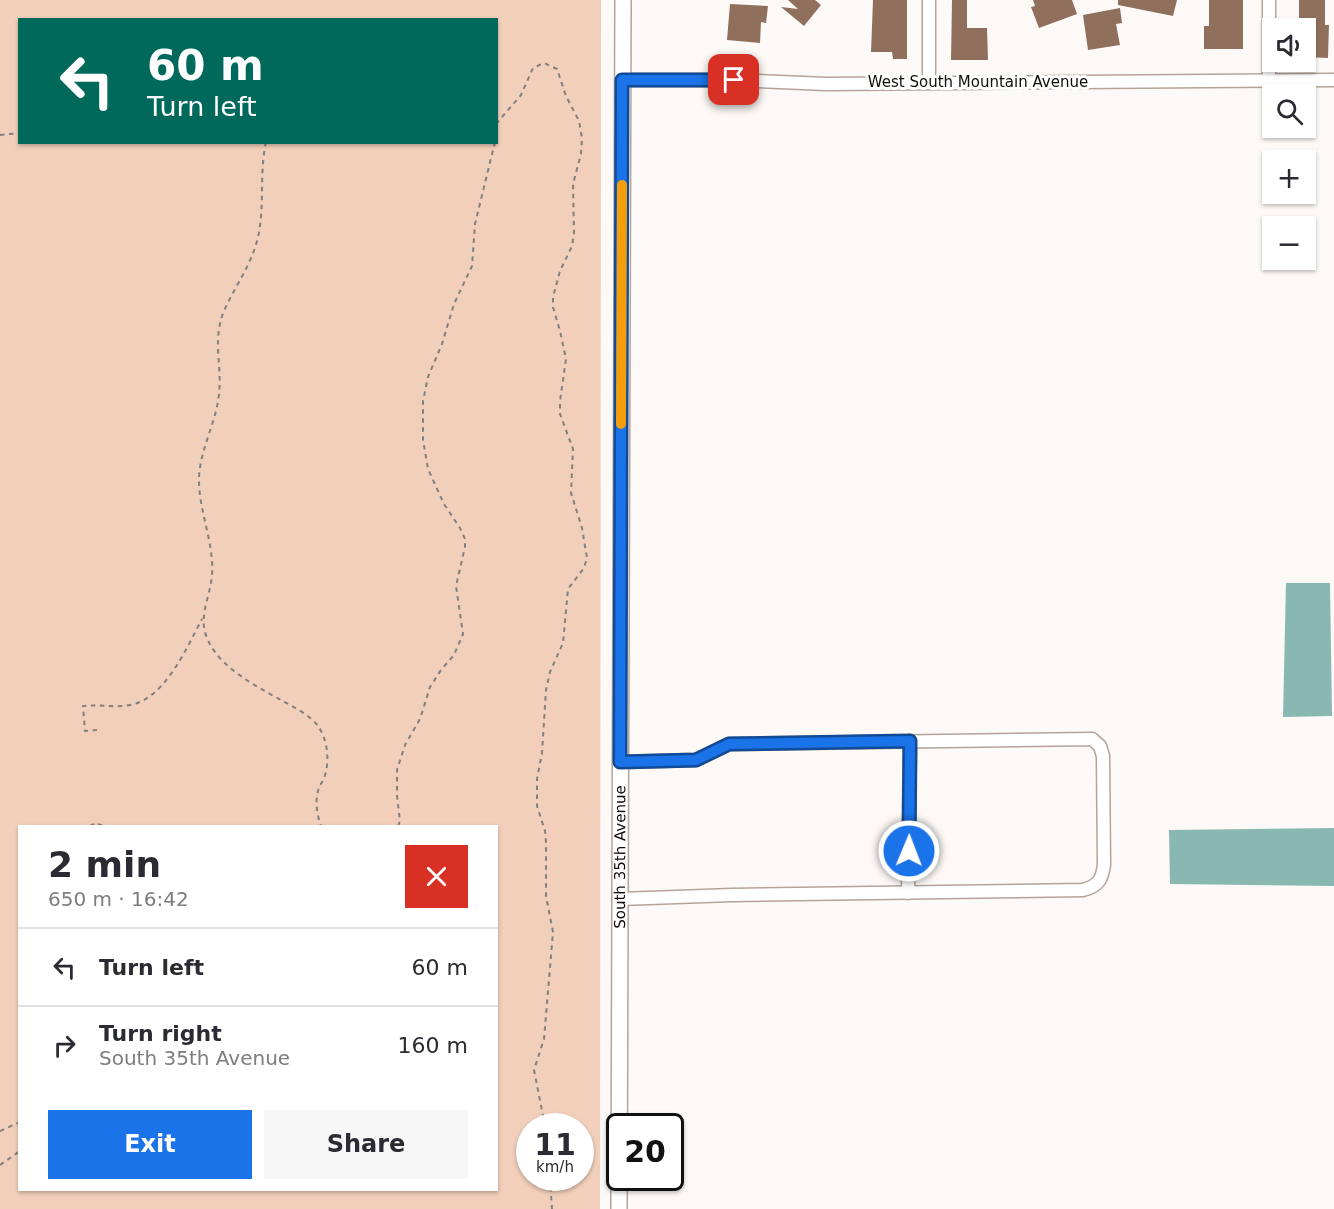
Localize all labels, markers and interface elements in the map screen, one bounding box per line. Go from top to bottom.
map controls [1262,18,1316,270]
button: sound [1262,18,1316,72]
text: 60 m [147,41,264,90]
icon: left [48,42,126,120]
pin [708,54,759,105]
icon: arrive [717,63,750,96]
street label: West South Mountain Avenue [868,73,1088,91]
button: search [1262,84,1316,138]
text: Turn left [147,91,257,122]
button: + [1262,150,1316,204]
button: − [1262,216,1316,270]
street label: South 35th Avenue [611,785,629,929]
position arrow [877,819,941,883]
text: 2 min [48,844,161,885]
button: close [405,845,468,908]
text: 650 m · 16:42 [48,887,189,911]
icon: left [48,951,81,984]
text: Turn left [99,955,204,980]
text: 60 m [412,955,468,980]
text: Turn right [99,1021,222,1046]
icon: right [48,1029,81,1062]
text: 160 m [398,1033,468,1058]
text: South 35th Avenue [99,1046,290,1070]
button: Exit [48,1110,252,1179]
button: Share [264,1110,468,1179]
speed limit sign: 20 [606,1113,684,1191]
text: 11 [534,1127,576,1162]
text: km/h [536,1158,574,1176]

